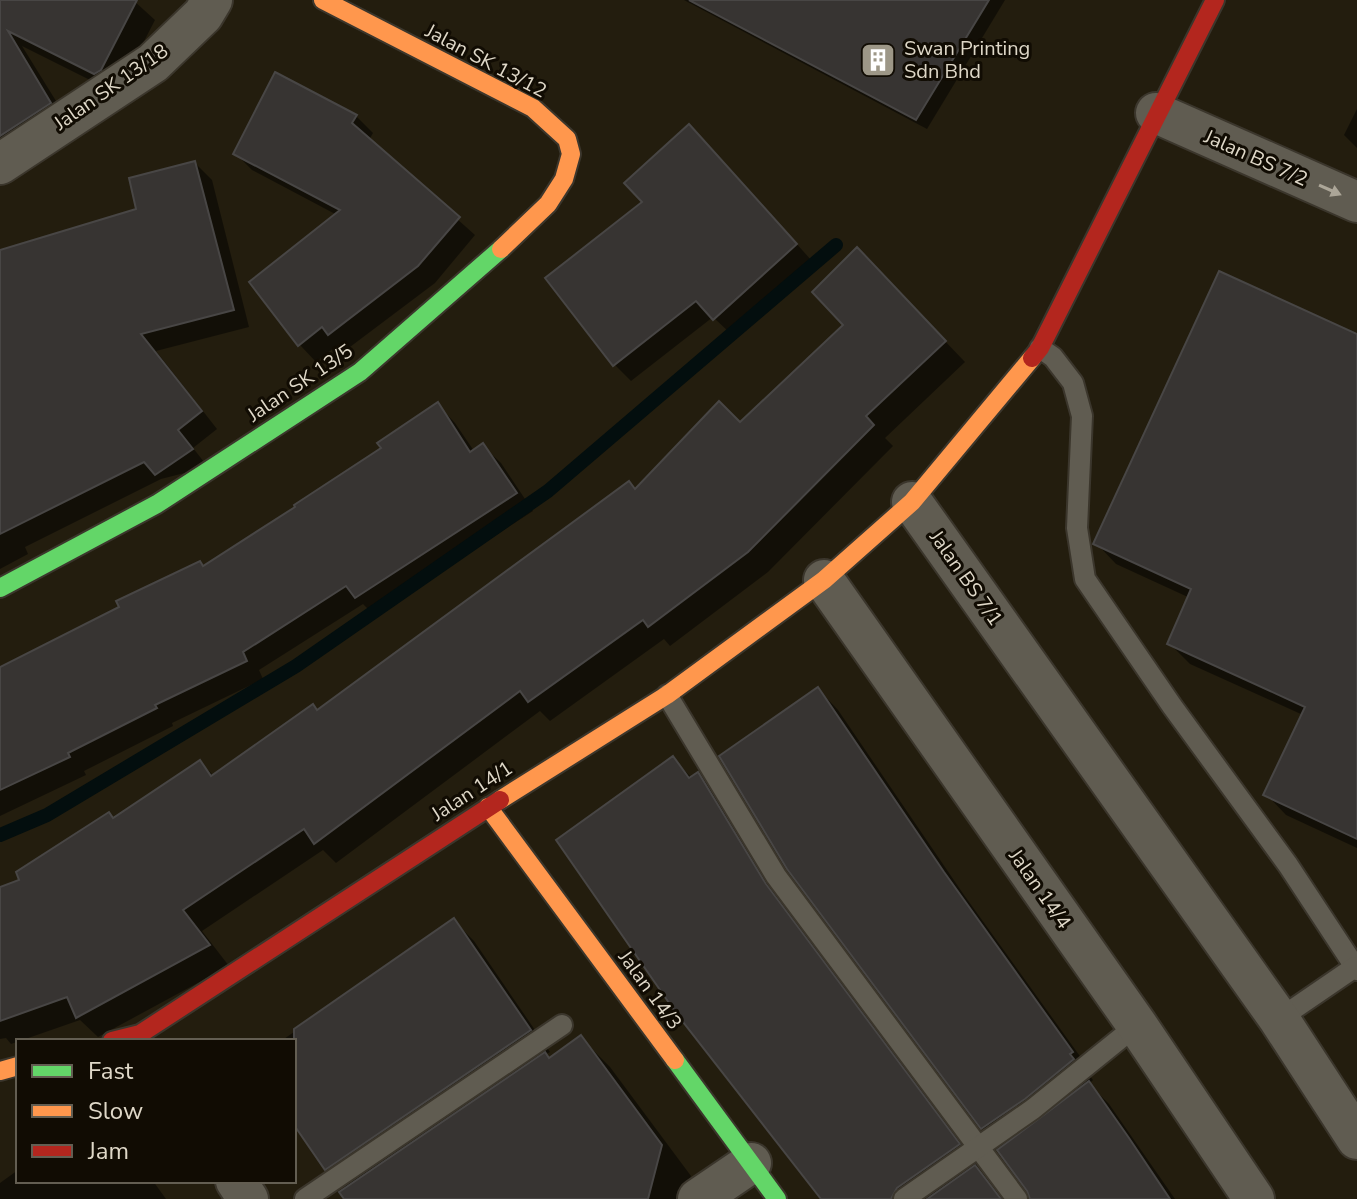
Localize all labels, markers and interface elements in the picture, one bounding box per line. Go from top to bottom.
street label: Jalan SK 13/12 [420,17,551,104]
place label: Swan Printing Sdn Bhd [904,35,1030,85]
street label: Jalan SK 13/18 [48,38,174,137]
building icon: Swan Printing Sdn Bhd [859,41,897,79]
street label: Jalan BS 7/2 [1199,123,1312,193]
one-way arrow [1318,183,1341,197]
street label: Jalan SK 13/5 [241,338,358,429]
street label: Jalan BS 7/1 [923,524,1009,631]
street label: Jalan 14/1 [425,755,518,828]
street label: Jalan 14/4 [1002,843,1077,934]
street label: Jalan 14/3 [612,944,688,1035]
legend [16,1039,296,1183]
text: Fast [88,1055,134,1087]
text: Slow [88,1095,143,1127]
text: Jam [87,1135,129,1167]

